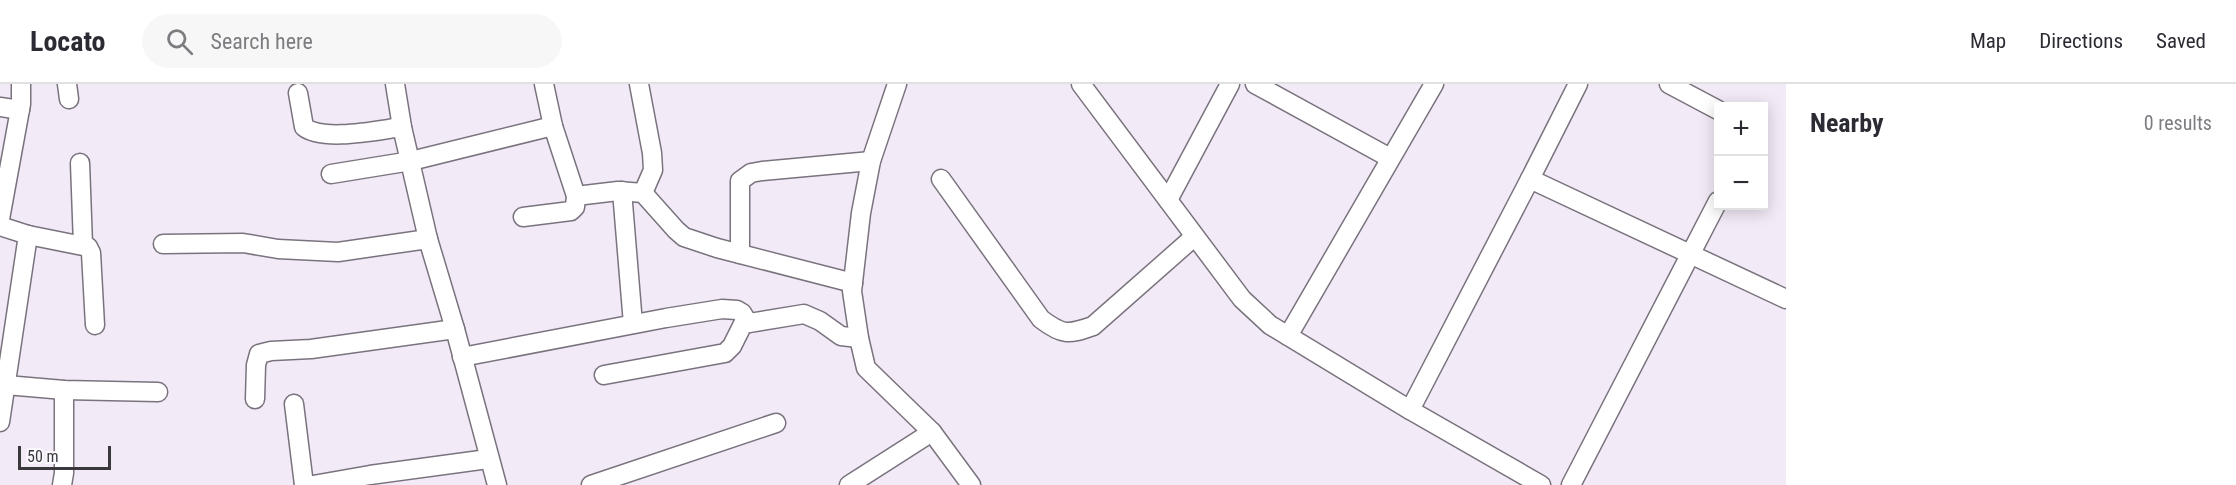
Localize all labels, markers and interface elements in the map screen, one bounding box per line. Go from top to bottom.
search box [142,14,562,68]
text: Locato [30,25,106,58]
icon: search [163,25,196,58]
text: Search here [211,29,313,54]
text: Map [1970,29,2006,53]
text: Directions [2039,29,2123,53]
text: Saved [2156,29,2206,53]
map controls [1714,102,1768,210]
button: + [1714,102,1768,156]
text: Nearby [1810,108,1884,138]
text: 0 results [2144,111,2212,135]
button: − [1714,156,1768,210]
scale bar [18,443,111,470]
text: 50 m [27,447,59,466]

